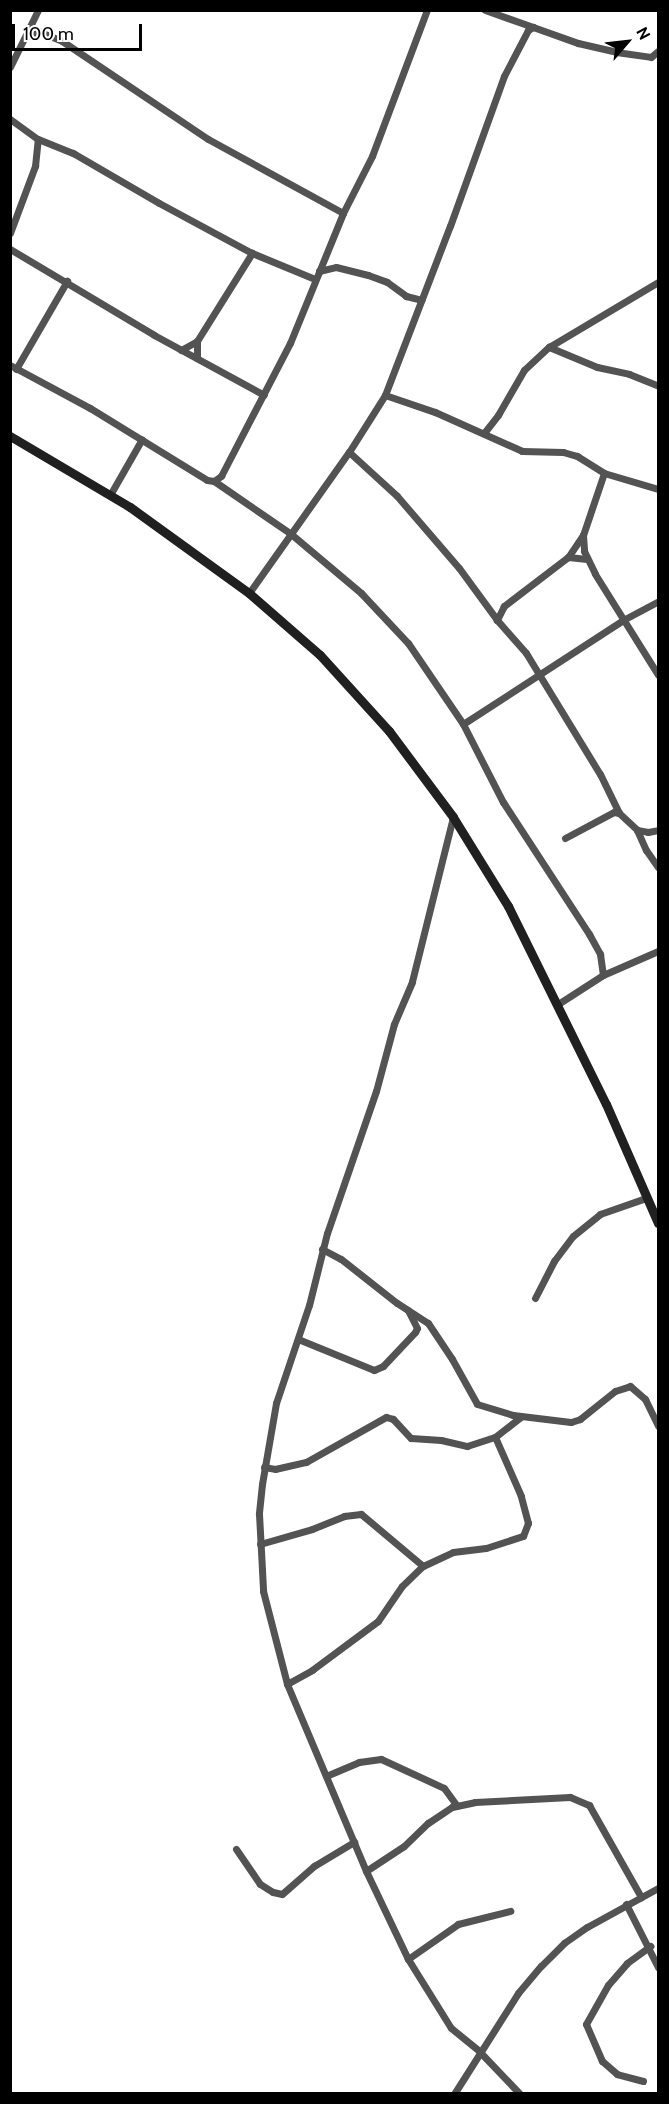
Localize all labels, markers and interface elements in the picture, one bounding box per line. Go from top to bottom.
scale bar [15,12,146,50]
north arrow [597,12,657,72]
text: 100 m [23,23,74,45]
text: N [632,24,654,43]

